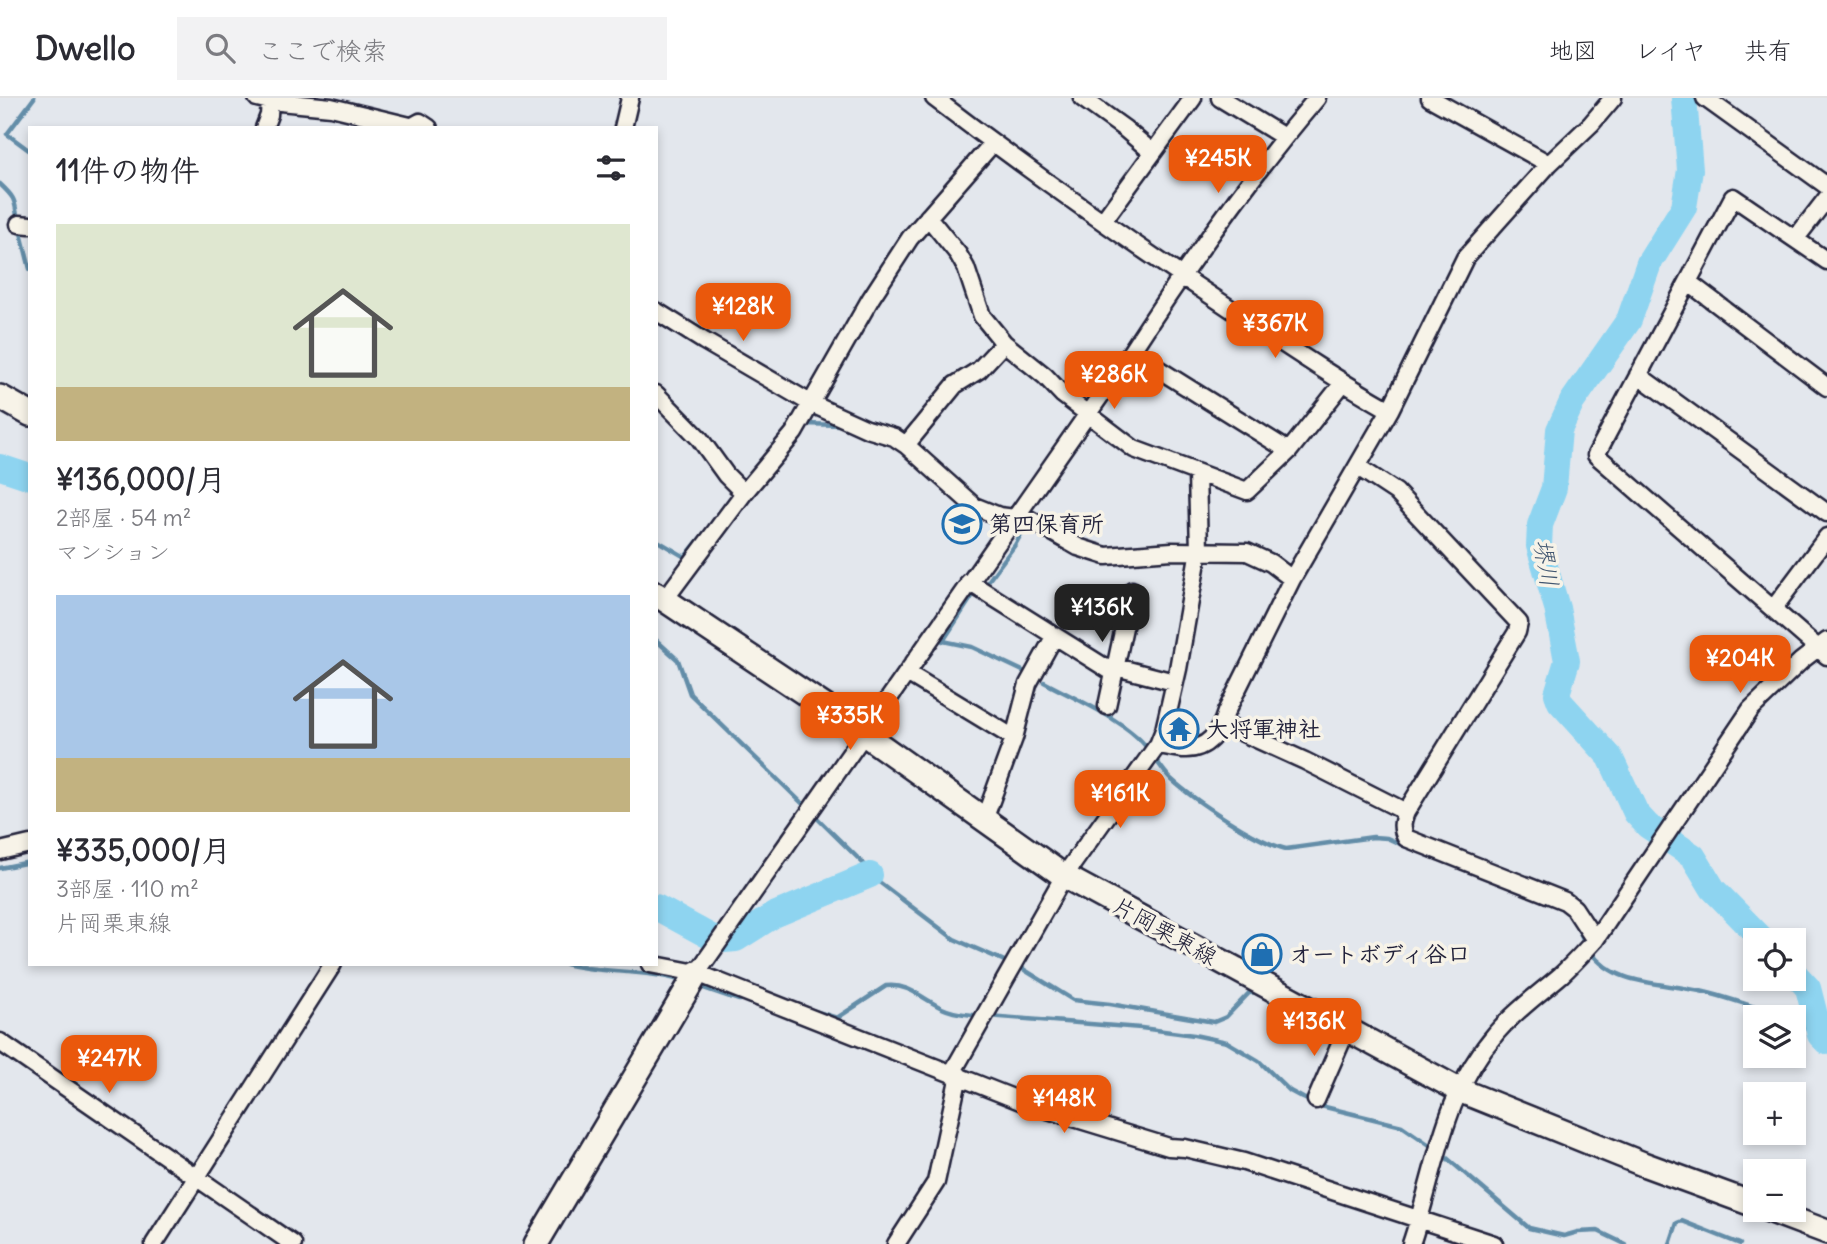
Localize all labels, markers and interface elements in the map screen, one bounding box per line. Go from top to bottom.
search box [177,17,667,80]
text: Dwello [35,27,135,69]
icon: search [201,29,239,67]
text: ここで検索 [257,34,387,67]
text: 地図 [1549,35,1597,65]
text: レイヤ [1635,35,1706,65]
text: 共有 [1744,35,1792,65]
pin: ¥245K [1169,136,1267,195]
text: ¥245K [1185,143,1251,172]
icon: filters [592,149,630,187]
text: 11件の物件 [56,151,200,189]
icon: home [280,270,406,396]
pin: ¥128K [694,284,792,343]
text: ¥128K [712,291,774,320]
pin: ¥367K [1226,300,1324,360]
text: ¥367K [1242,308,1308,337]
pin: ¥286K [1065,352,1163,411]
text: ¥286K [1081,359,1147,388]
text: ¥136,000/月 [56,460,226,498]
text: 2部屋 · 54 m² [56,503,191,532]
school or university icon: 第四保育所 [941,503,983,545]
place label: 第四保育所 [989,509,1104,538]
text: マンション [56,537,170,566]
water label: 堺川 [1528,537,1566,589]
pin: ¥136K [1053,584,1151,644]
text: ¥136K [1070,592,1134,621]
pin: ¥204K [1691,636,1789,695]
icon: home [280,641,406,767]
text: ¥204K [1706,643,1774,672]
pin: ¥335K [801,692,899,752]
text: ¥335K [816,700,884,729]
temple icon: 大将軍神社 [1158,708,1200,750]
place label: 大将軍神社 [1206,714,1321,743]
pin: ¥161K [1071,770,1169,830]
text: ¥161K [1090,778,1150,807]
text: ¥335,000/月 [56,831,231,869]
text: 3部屋 · 110 m² [56,874,199,903]
street label: 片岡栗東線 [1108,890,1223,971]
text: 片岡栗東線 [56,908,171,937]
map controls [1743,928,1806,1222]
button: locate [1743,928,1806,991]
shop icon: オートボディ谷口 [1241,933,1283,975]
place label: オートボディ谷口 [1289,939,1470,968]
pin: ¥136K [1265,998,1363,1058]
button: layers [1743,1005,1806,1068]
text: ¥136K [1282,1006,1346,1035]
pin: ¥247K [60,1035,158,1095]
text: ¥247K [77,1043,141,1072]
pin: ¥148K [1015,1076,1113,1135]
button: + [1743,1082,1806,1145]
text: ¥148K [1032,1083,1096,1112]
button: − [1743,1159,1806,1222]

